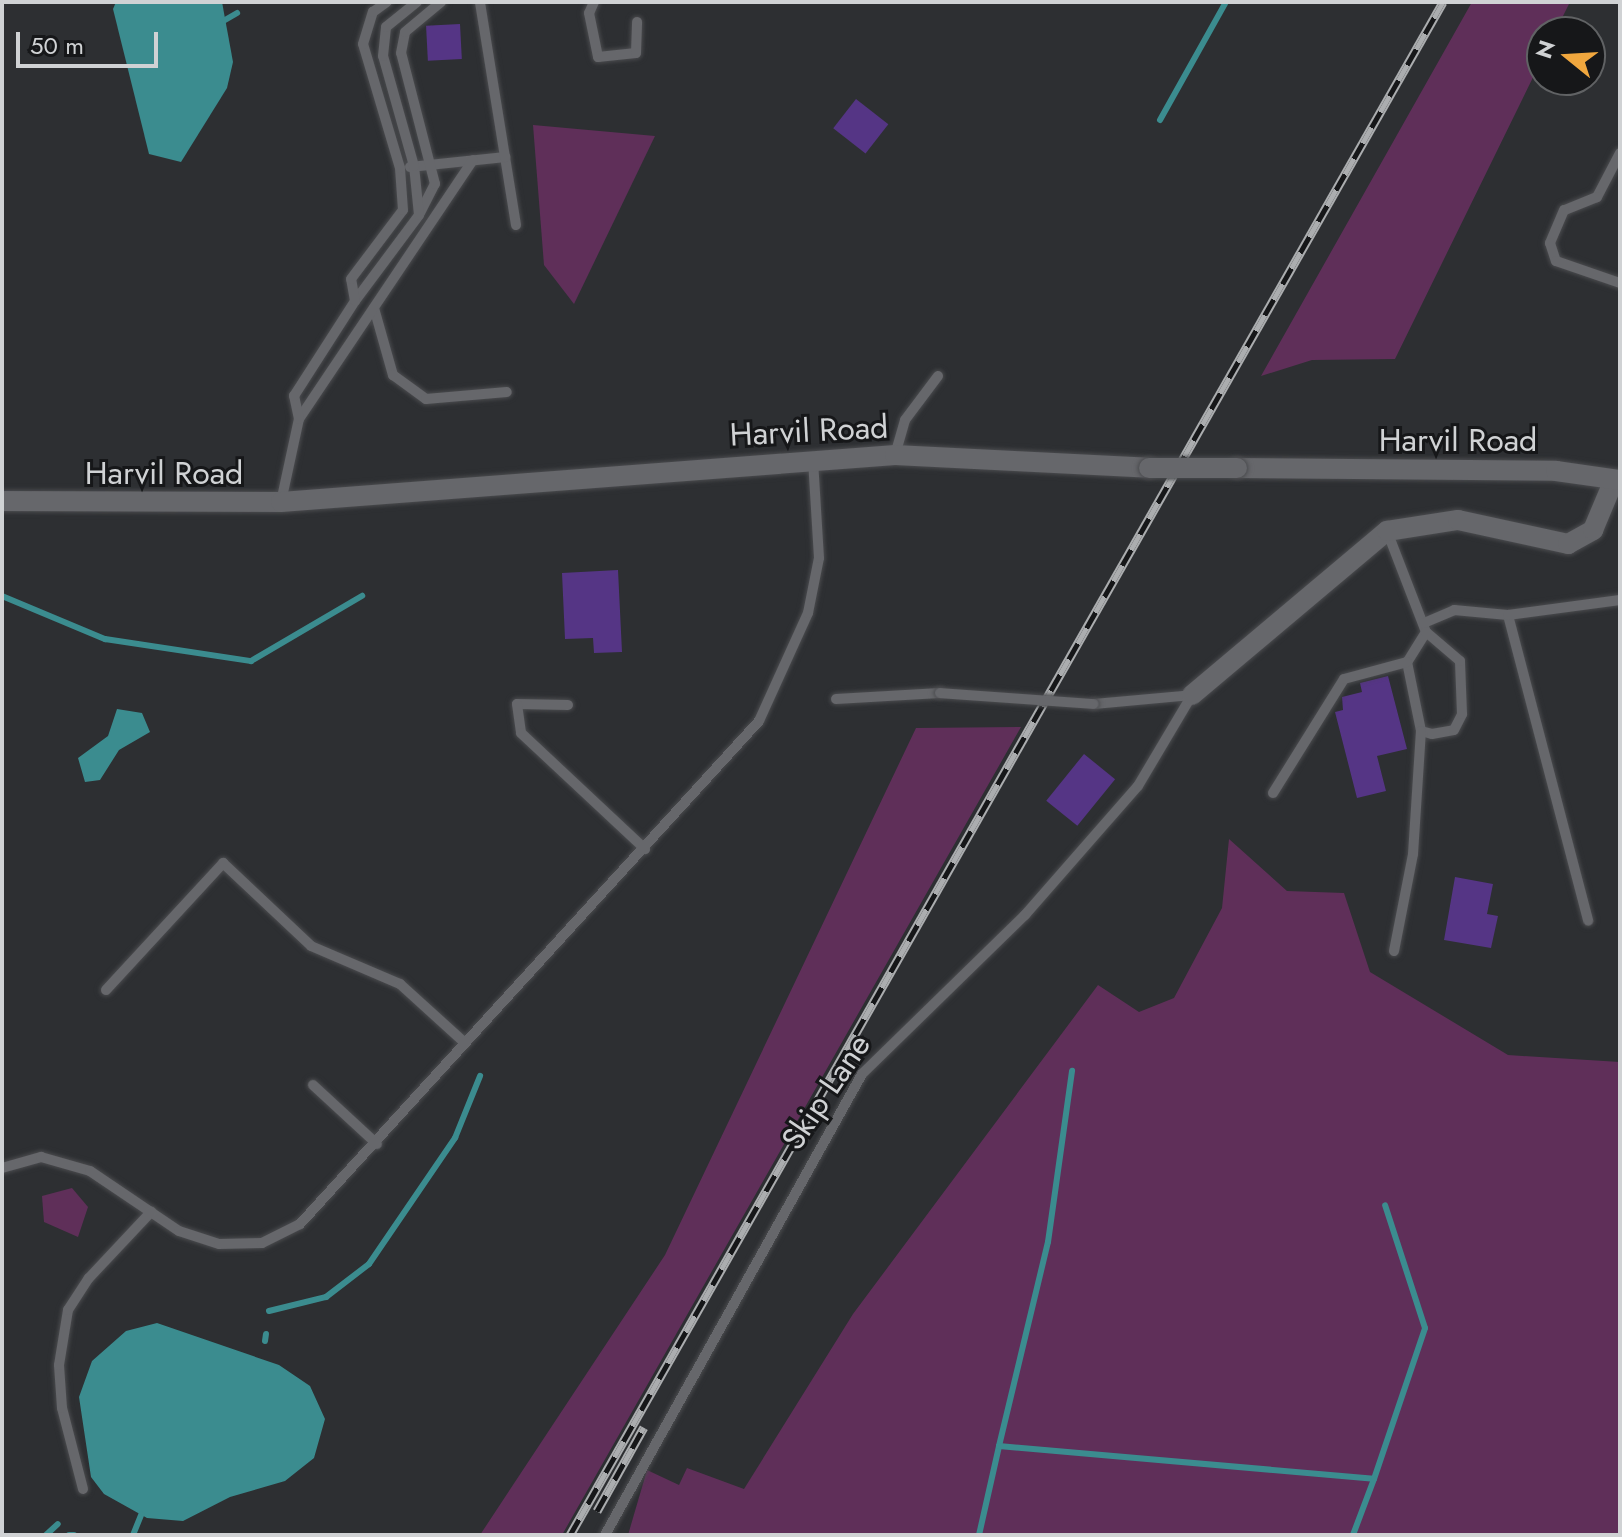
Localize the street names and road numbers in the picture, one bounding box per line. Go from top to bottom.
street label: Harvil Road [729,408,889,454]
street label: Harvil Road [1379,421,1537,459]
street label: Harvil Road [85,454,243,492]
street label: Skip Lane [773,1027,879,1157]

